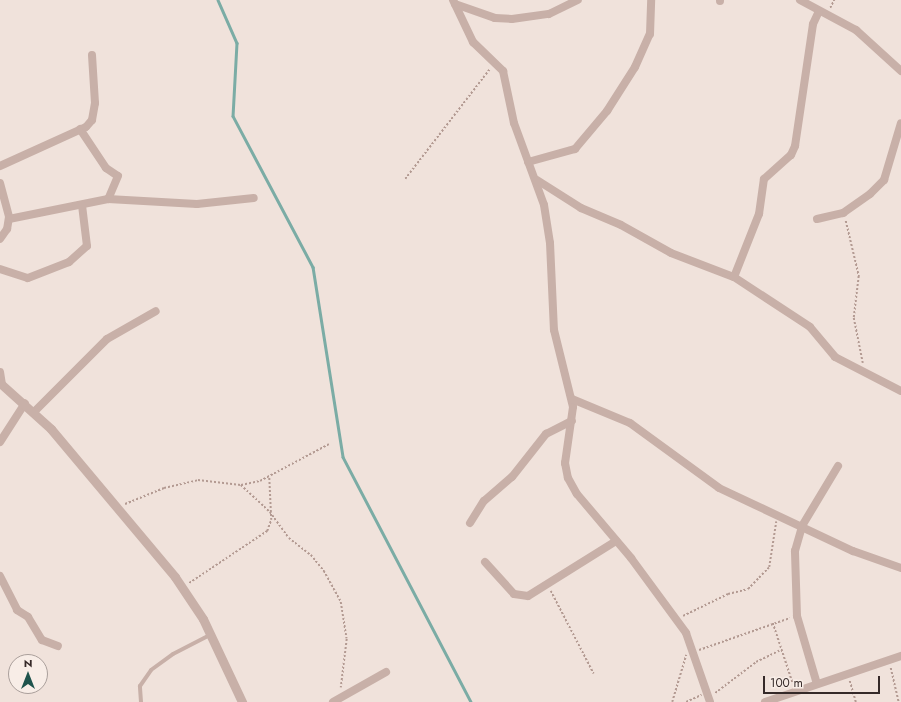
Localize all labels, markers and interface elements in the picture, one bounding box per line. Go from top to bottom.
north arrow [8,654,48,694]
text: N [24,655,32,671]
scale bar [765,668,882,694]
text: 100 m [770,674,803,692]

